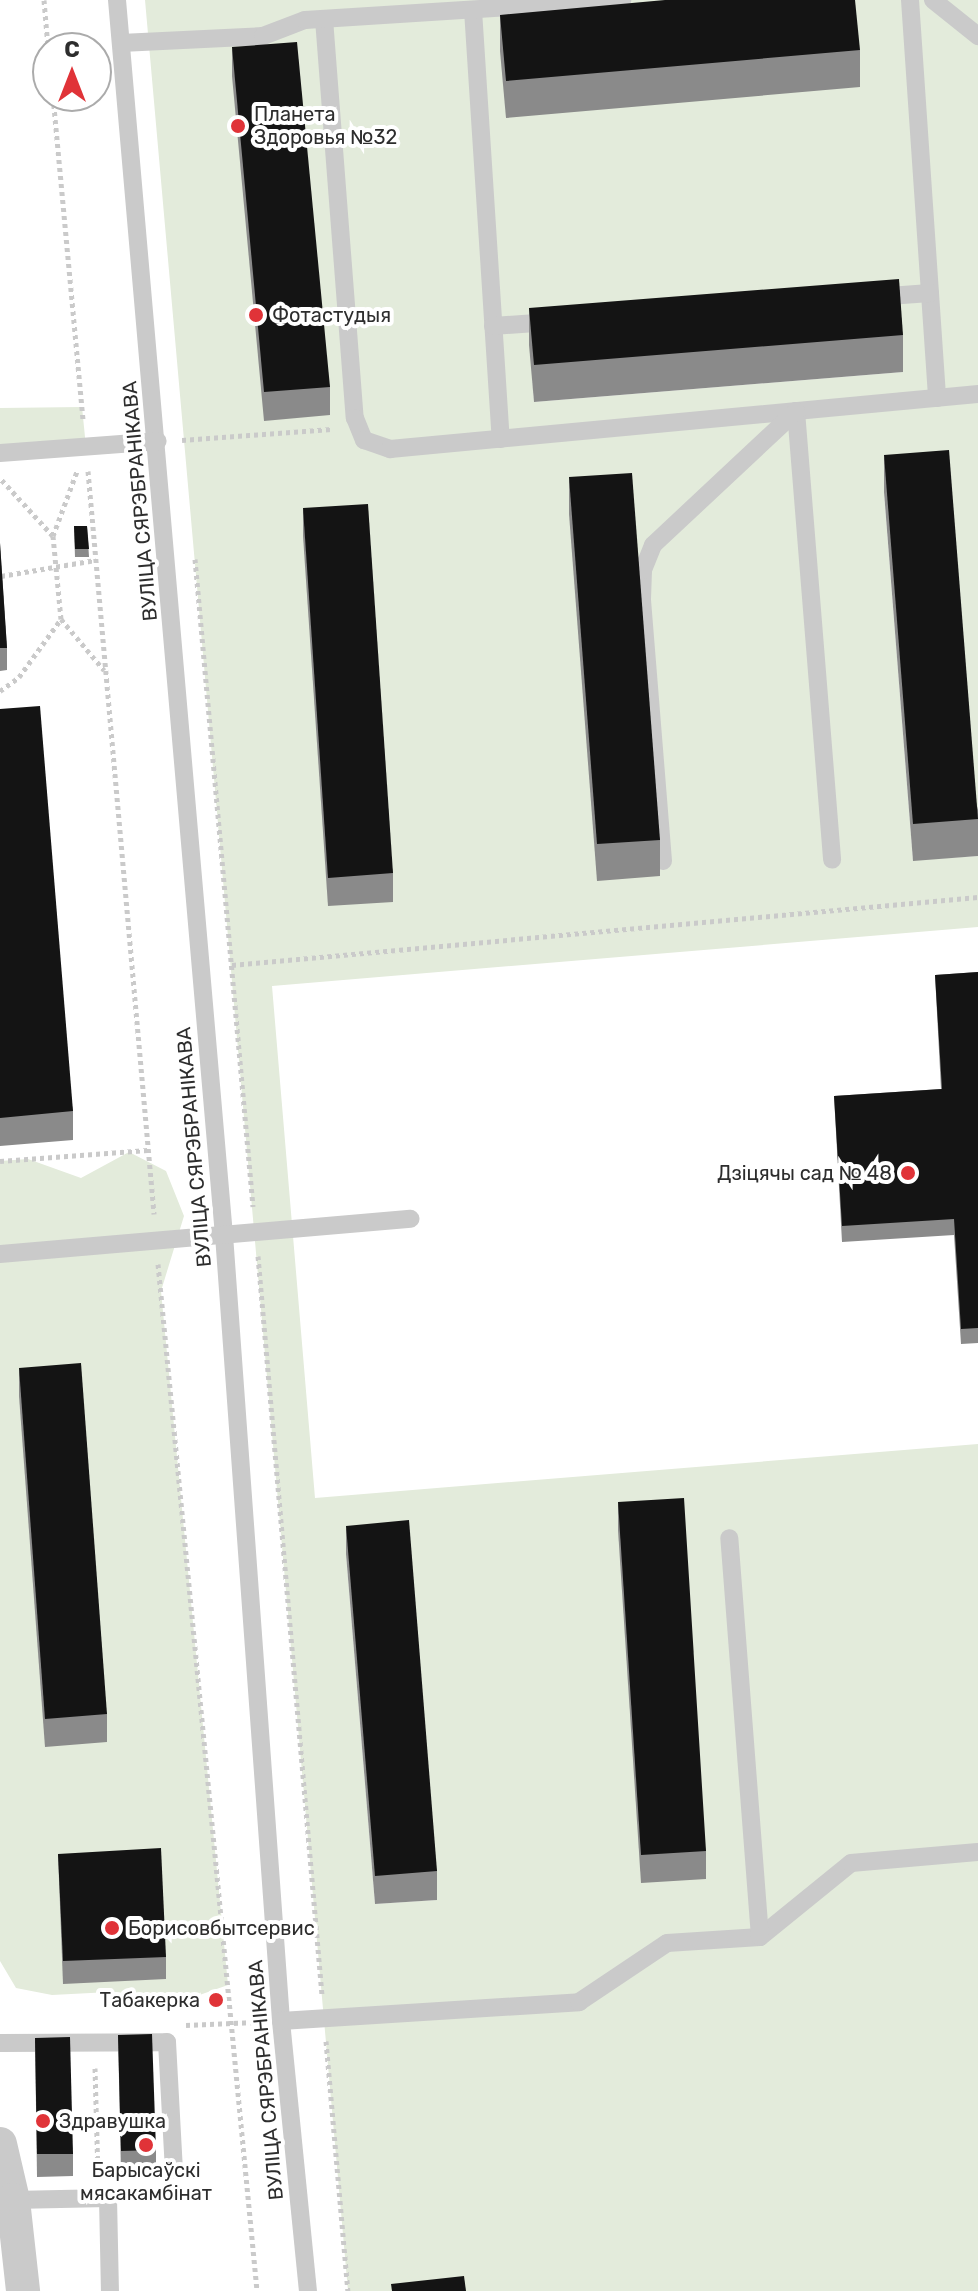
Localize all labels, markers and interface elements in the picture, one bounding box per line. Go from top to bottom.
north arrow [32,32,112,112]
text: С [64,36,80,63]
place label: Планета Здоровья №32 [254,102,397,149]
marker: Планета Здоровья №32 [229,117,247,135]
place label: Фотастудыя [272,303,391,327]
marker: Фотастудыя [247,306,265,324]
street label: ВУЛІЦА СЯРЭБРАНІКАВА [118,380,162,622]
street label: ВУЛІЦА СЯРЭБРАНІКАВА [172,1026,216,1268]
place label: Дзіцячы сад № 48 [717,1161,892,1185]
marker: Дзіцячы сад № 48 [899,1164,917,1182]
place label: Борисовбытсервис [128,1916,315,1940]
marker: Борисовбытсервис [103,1919,121,1937]
street label: ВУЛІЦА СЯРЭБРАНІКАВА [244,1959,288,2201]
place label: Табакерка [100,1988,200,2012]
marker: Табакерка [207,1991,225,2009]
place label: Здравушка [59,2109,166,2133]
marker: Здравушка [34,2112,52,2130]
marker: Барысаўскі мясакамбінат [137,2136,155,2154]
place label: Барысаўскі мясакамбінат [80,2158,212,2205]

